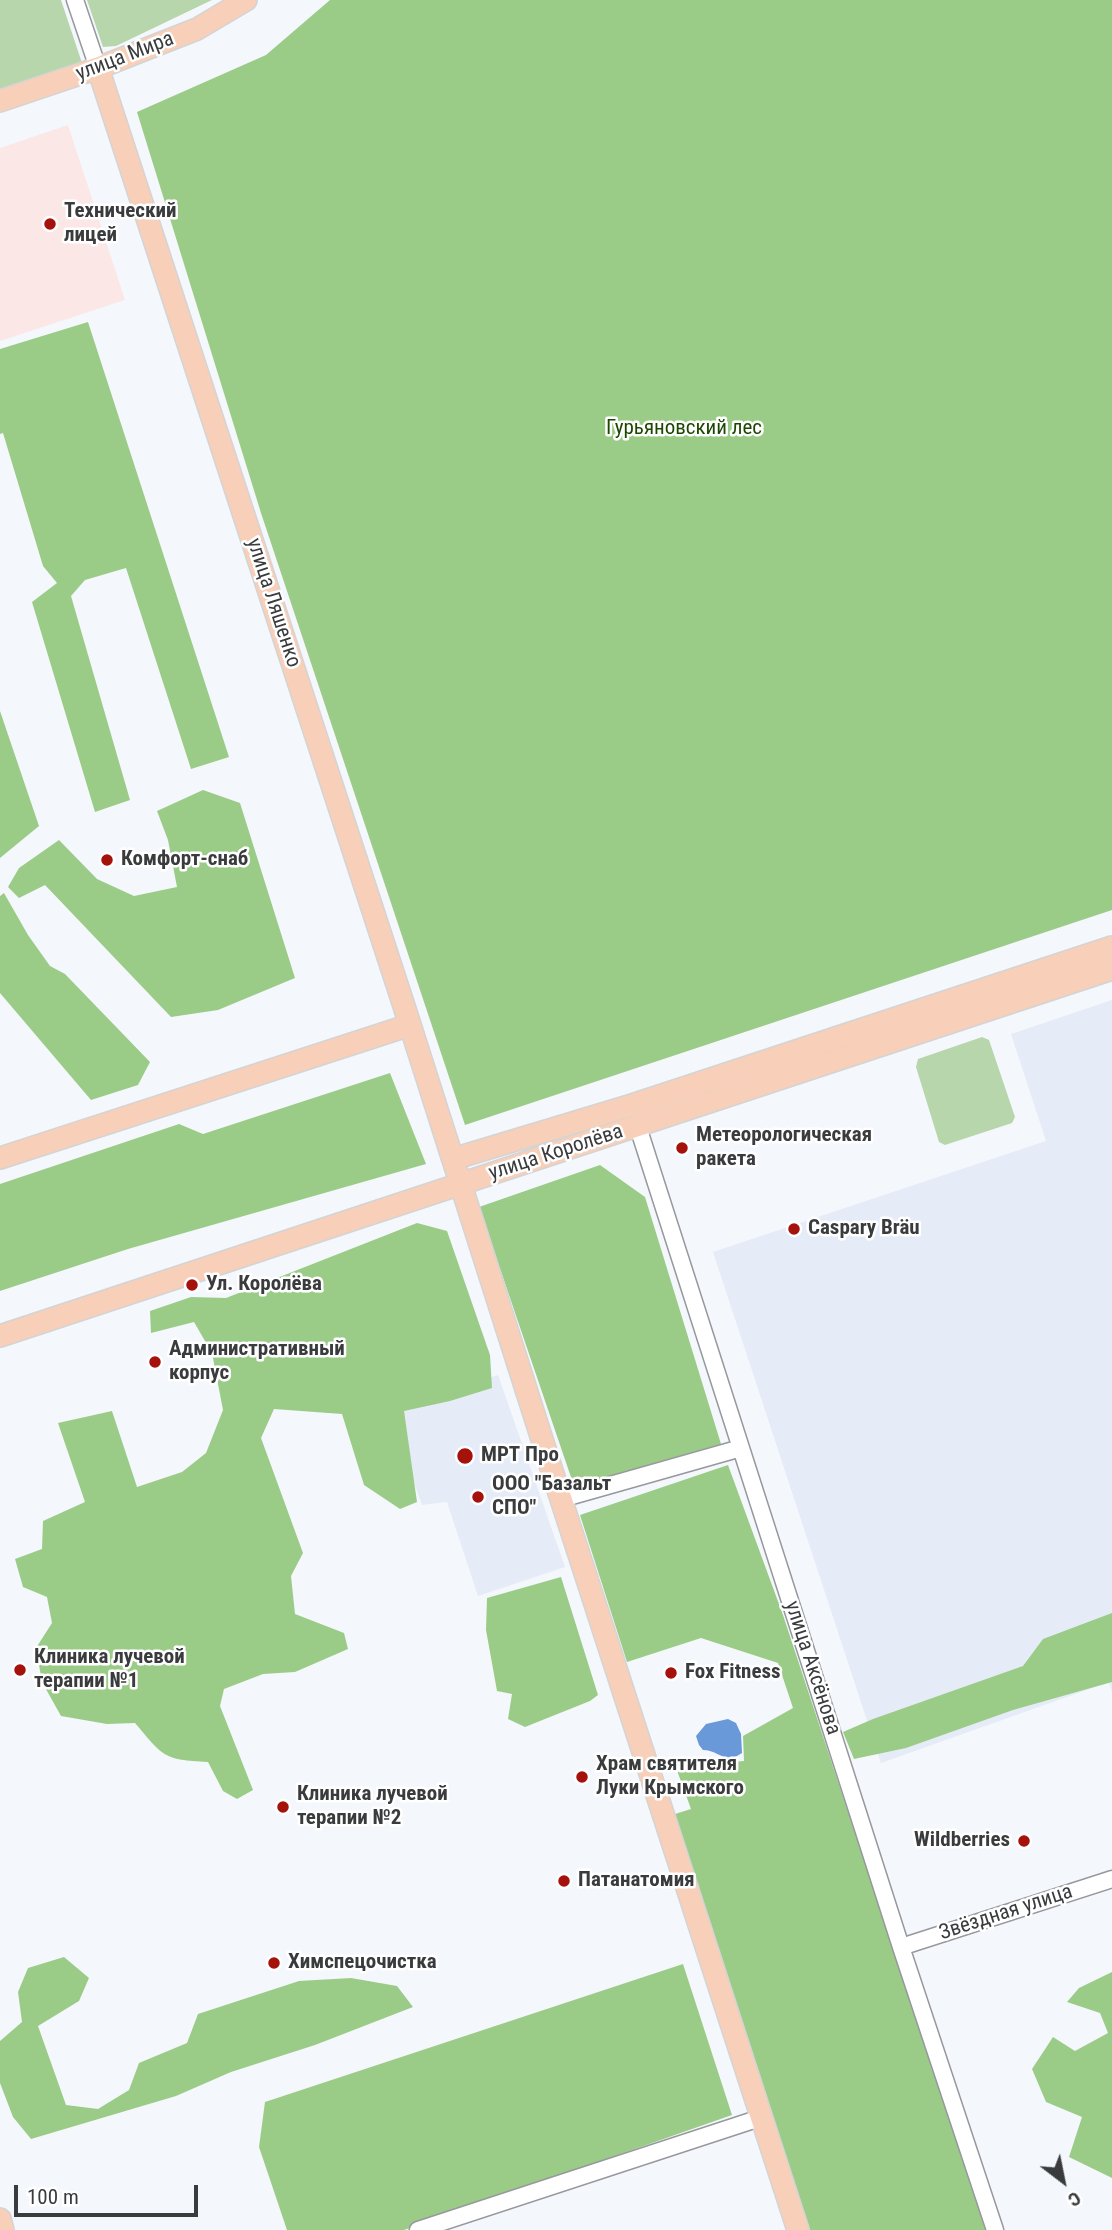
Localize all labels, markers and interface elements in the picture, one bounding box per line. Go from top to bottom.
street label: улица Мира [73,27,177,87]
place label: Технический лицей [64,199,177,249]
marker: Технический лицей [42,216,58,232]
park label: Гурьяновский лес [606,416,762,442]
street label: улица Ляшенко [240,535,306,671]
place label: Комфорт-снаб [121,847,248,873]
marker: Комфорт-снаб [99,852,115,868]
street label: улица Королёва [486,1119,626,1187]
place label: Метеорологическая ракета [696,1123,872,1173]
marker: Метеорологическая ракета [674,1140,690,1156]
place label: Caspary Bräu [808,1216,920,1242]
marker: Caspary Bräu [786,1221,802,1237]
place label: Ул. Королёва [206,1272,322,1298]
marker: Ул. Королёва [184,1277,200,1293]
place label: Административный корпус [169,1337,345,1387]
marker: Административный корпус [147,1354,163,1370]
place label: МРТ Про [481,1443,559,1469]
marker: МРТ Про [455,1446,475,1466]
place label: ООО "Базальт СПО" [492,1472,611,1522]
marker: ООО "Базальт СПО" [470,1489,486,1505]
street label: улица Аксёнова [779,1598,845,1738]
place label: Клиника лучевой терапии №1 [34,1645,185,1695]
place label: Fox Fitness [685,1660,781,1686]
marker: Клиника лучевой терапии №1 [12,1662,28,1678]
marker: Fox Fitness [663,1665,679,1681]
place label: Храм святителя Луки Крымского [596,1752,744,1802]
marker: Храм святителя Луки Крымского [574,1769,590,1785]
place label: Клиника лучевой терапии №2 [297,1782,448,1832]
marker: Клиника лучевой терапии №2 [275,1799,291,1815]
place label: Wildberries [914,1828,1010,1854]
marker: Wildberries [1016,1833,1032,1849]
place label: Патанатомия [578,1868,695,1894]
marker: Патанатомия [556,1873,572,1889]
street label: Звёздная улица [936,1880,1076,1946]
place label: Химспецочистка [288,1950,437,1976]
marker: Химспецочистка [266,1955,282,1971]
north arrow [1028,2146,1098,2216]
scale bar [18,2170,201,2214]
text: 100 m [27,2185,79,2209]
text: С [1064,2187,1085,2212]

